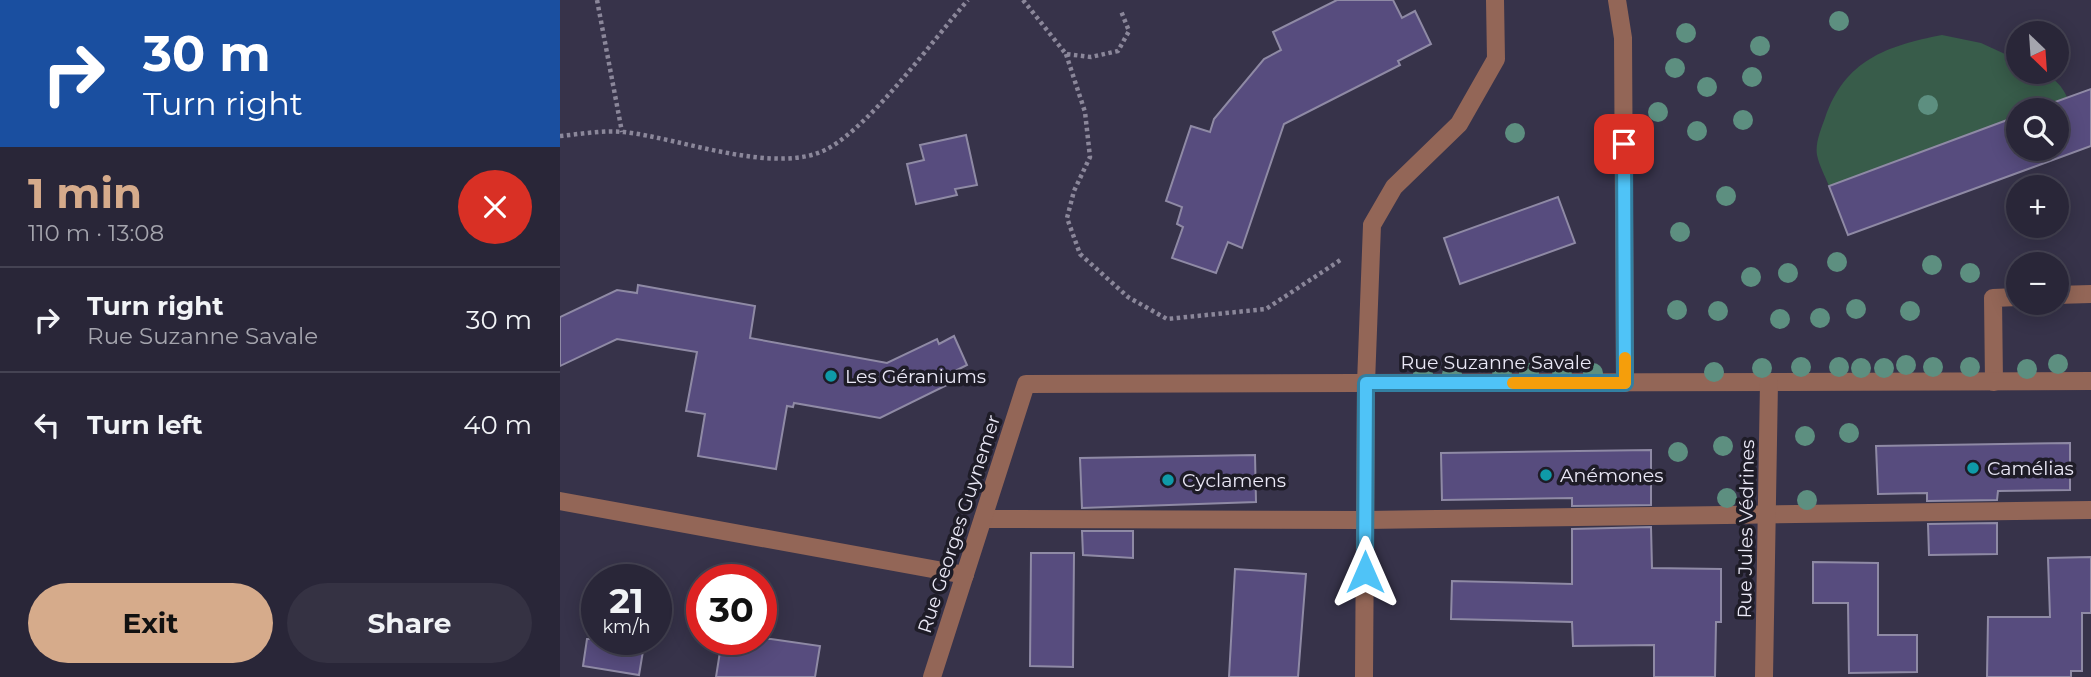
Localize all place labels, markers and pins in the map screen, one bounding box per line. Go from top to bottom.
pin [1594,114,1654,174]
place label: Les Géraniums [845,365,986,388]
marker: Les Géraniums [823,368,839,384]
place label: Camélias [1987,457,2074,480]
marker: Camélias [1965,460,1981,476]
place label: Anémones [1560,464,1664,487]
marker: Anémones [1538,467,1554,483]
place label: Cyclamens [1182,469,1286,492]
marker: Cyclamens [1160,472,1176,488]

